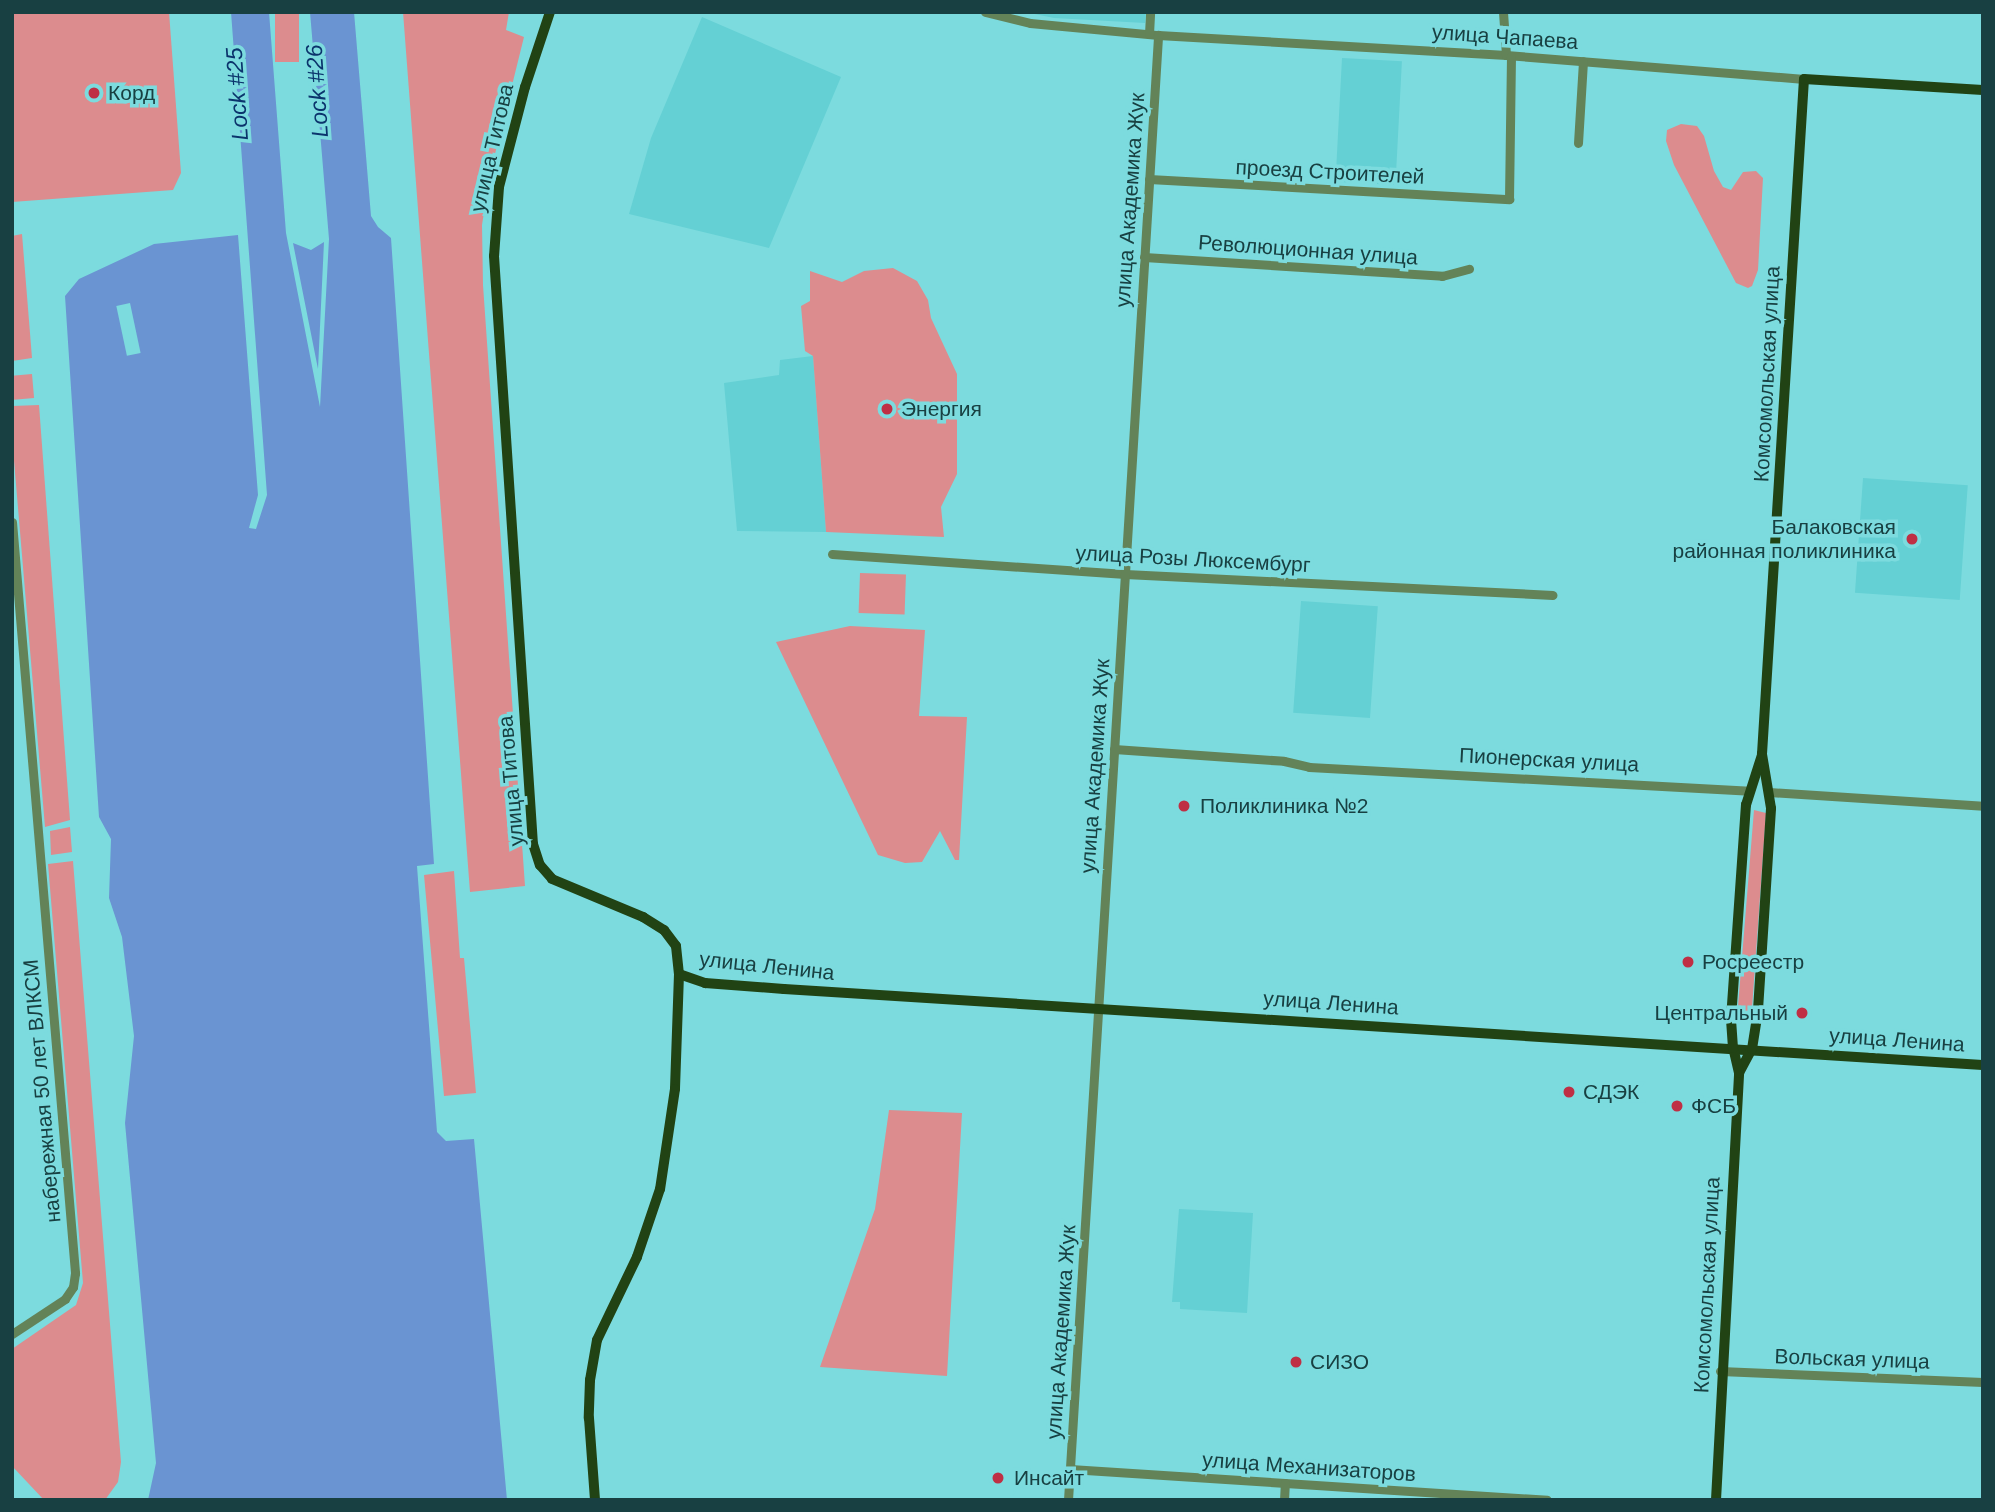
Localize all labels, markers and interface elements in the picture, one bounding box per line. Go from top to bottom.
street label: улица Чапаева [1431,19,1579,55]
water label: Lock #26 [300,43,334,139]
water label: Lock #25 [220,46,254,142]
place label: Корд [108,80,155,106]
street label: улица Титова [465,81,519,215]
marker: Корд [86,85,102,101]
street label: улица Академика Жук [1110,92,1150,308]
street label: проезд Строителей [1235,154,1425,190]
street label: Революционная улица [1197,230,1419,270]
street label: Комсомольская улица [1749,265,1785,483]
place label: Энергия [901,396,982,422]
marker: Энергия [879,401,895,417]
place label: Балаковская районная поликлиника [1673,514,1896,564]
marker: Балаковская районная поликлиника [1902,529,1922,549]
street label: улица Розы Люксембург [1075,540,1311,578]
street label: улица Академика Жук [1075,658,1115,874]
street label: улица Титова [493,715,529,847]
street label: Пионерская улица [1458,743,1640,777]
place label: Поликлиника №2 [1200,793,1368,819]
marker: Поликлиника №2 [1174,796,1194,816]
street label: улица Ленина [698,946,836,986]
place label: Росреестр [1702,949,1804,975]
marker: Росреестр [1680,954,1696,970]
street label: набережная 50 лет ВЛКСМ [18,958,66,1224]
street label: улица Ленина [1262,986,1400,1020]
place label: Центральный [1655,1000,1788,1026]
marker: Центральный [1794,1005,1810,1021]
street label: улица Ленина [1828,1023,1966,1057]
place label: СДЭК [1583,1079,1639,1105]
marker: СДЭК [1561,1084,1577,1100]
place label: ФСБ [1691,1093,1736,1119]
marker: ФСБ [1669,1098,1685,1114]
street label: Комсомольская улица [1689,1176,1725,1394]
street label: улица Академика Жук [1041,1224,1081,1440]
street label: Вольская улица [1774,1344,1930,1374]
place label: СИЗО [1310,1349,1369,1375]
marker: СИЗО [1288,1354,1304,1370]
street label: улица Механизаторов [1201,1447,1417,1487]
place label: Инсайт [1014,1465,1084,1491]
marker: Инсайт [988,1468,1008,1488]

